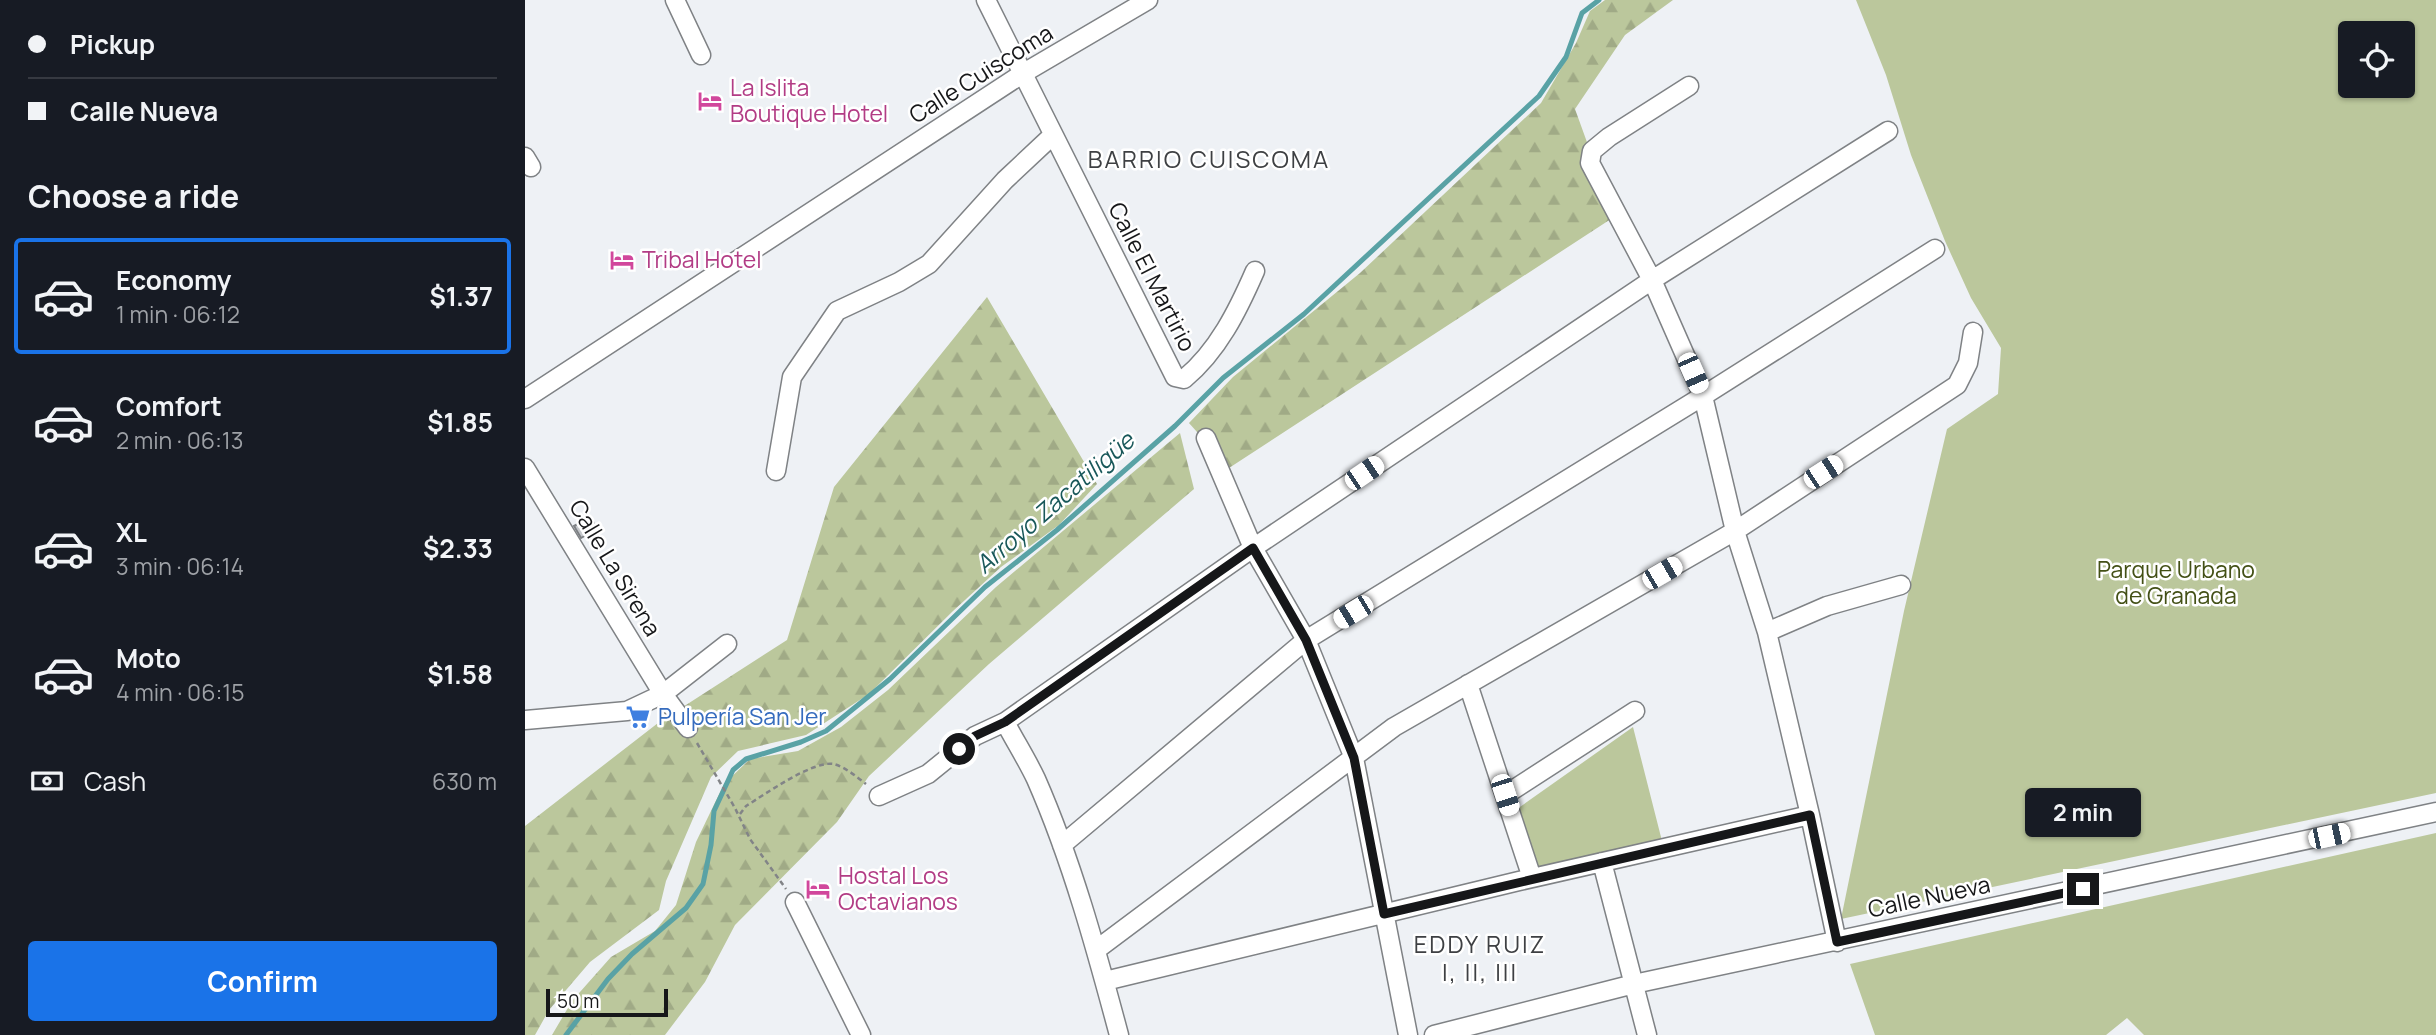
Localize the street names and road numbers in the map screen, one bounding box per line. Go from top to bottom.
street label: Calle Cuiscoma [903,16,1058,130]
street label: Calle El Martirio [1102,197,1204,357]
street label: Calle La Sirena [562,493,669,642]
street label: Calle Nueva [1865,867,1993,925]

